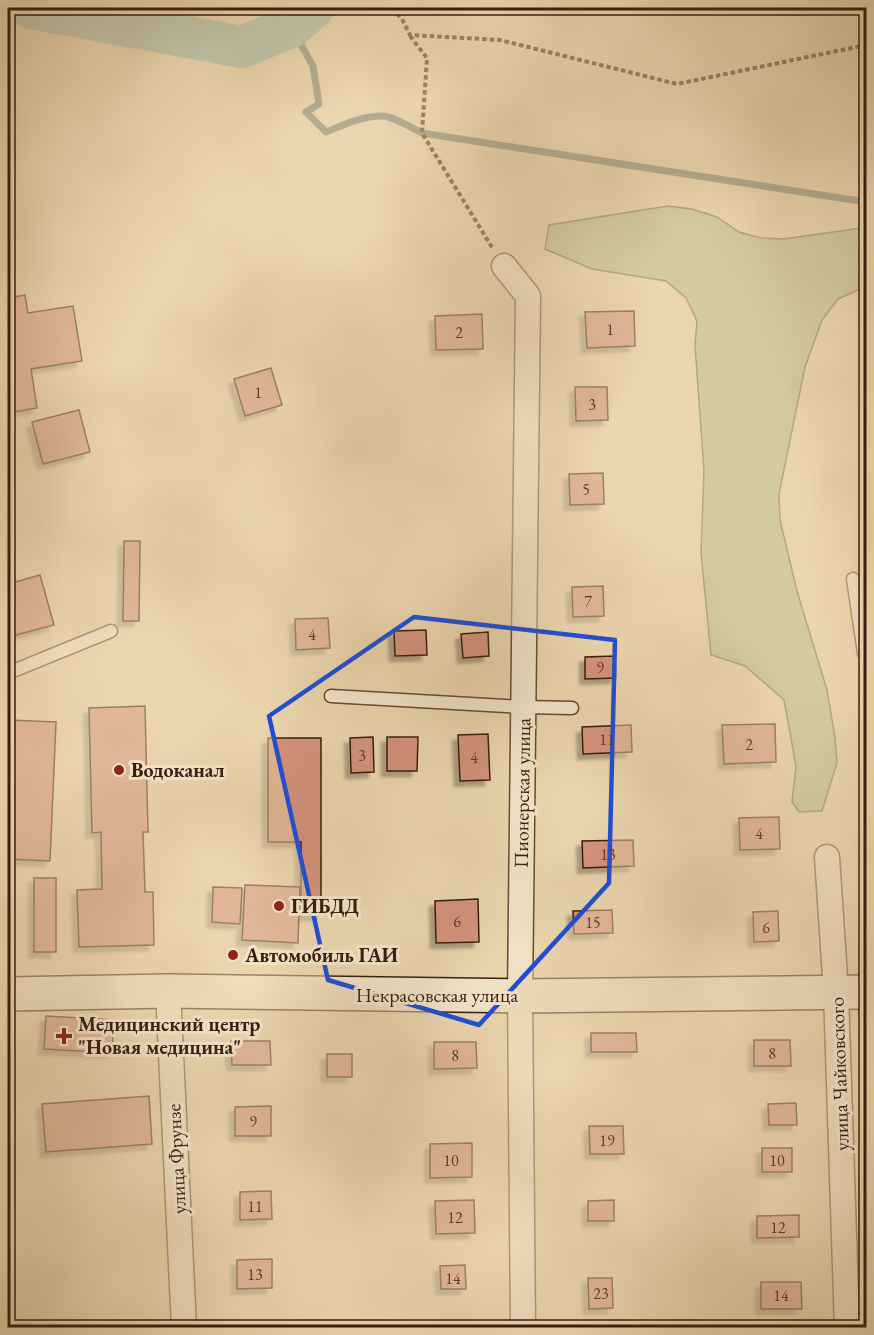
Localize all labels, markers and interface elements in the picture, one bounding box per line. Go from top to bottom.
house number: 1 [606,319,614,340]
house number: 2 [455,322,463,343]
house number: 1 [254,382,262,403]
house number: 3 [588,394,596,415]
house number: 5 [582,479,590,500]
house number: 7 [584,591,592,612]
house number: 4 [308,624,316,645]
house number: 9 [596,657,604,678]
street label: Пионерская улица [508,718,536,868]
house number: 11 [599,729,615,750]
house number: 2 [745,734,753,755]
house number: 3 [358,745,366,766]
house number: 4 [470,747,478,768]
place label: Водоканал [131,757,225,783]
marker: Водоканал [112,763,126,777]
house number: 4 [755,823,763,844]
house number: 13 [600,844,616,865]
place label: ГИБДД [291,893,359,919]
marker: ГИБДД [272,899,286,913]
house number: 6 [453,911,461,932]
house number: 15 [585,912,601,933]
house number: 6 [762,917,770,938]
place label: Автомобиль ГАИ [244,942,399,968]
marker: Автомобиль ГАИ [226,948,240,962]
street label: Некрасовская улица [356,982,518,1008]
street label: улица Чайковского [823,996,855,1152]
place label: Медицинский центр "Новая медицина" [78,1011,260,1060]
marker: Медицинский центр "Новая медицина" [55,1027,73,1045]
house number: 8 [768,1043,776,1064]
house number: 8 [451,1045,459,1066]
street label: улица Фрунзе [160,1103,192,1215]
house number: 9 [249,1111,257,1132]
house number: 19 [599,1130,615,1151]
house number: 10 [443,1150,459,1171]
house number: 10 [769,1150,785,1171]
house number: 11 [247,1196,263,1217]
house number: 12 [447,1207,463,1228]
house number: 12 [770,1217,786,1238]
house number: 13 [247,1264,263,1285]
house number: 14 [445,1268,461,1289]
house number: 23 [593,1283,609,1304]
house number: 14 [773,1285,789,1306]

